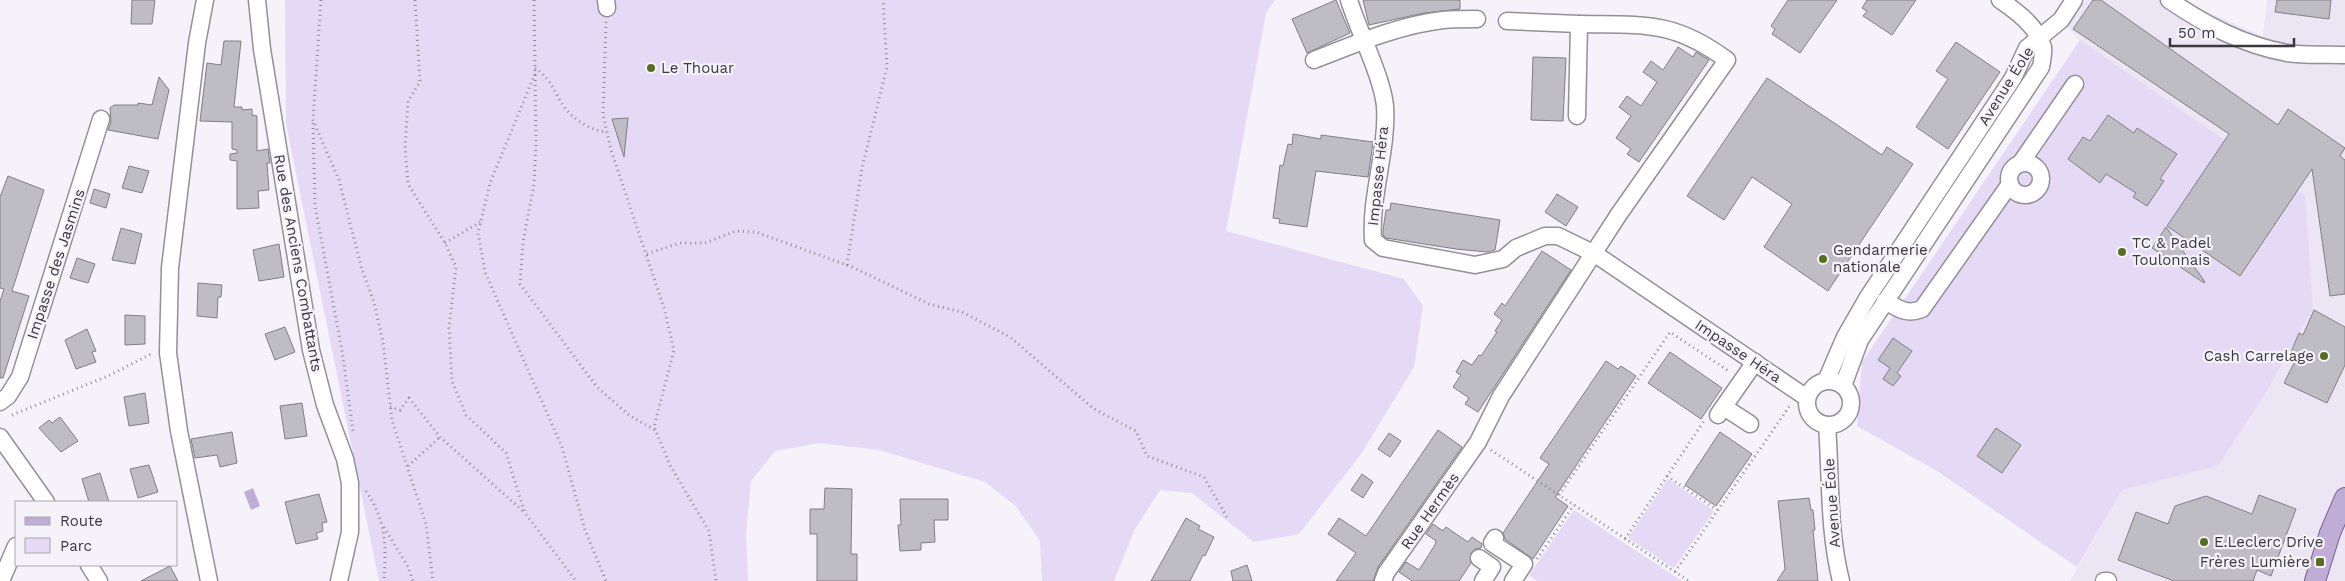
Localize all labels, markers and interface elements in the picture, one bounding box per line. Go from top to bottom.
scale bar [2170,15,2294,47]
text: 50 m [2178,24,2215,42]
street label: Avenue Éole [1975,43,2037,129]
place label: Le Thouar [661,59,734,77]
marker: Le Thouar [645,62,657,74]
street label: Impasse Héra [1364,125,1392,227]
street label: Rue des Anciens Combattants [270,153,326,373]
street label: Impasse des Jasmins [23,186,89,341]
place label: TC & Padel Toulonnais [2132,234,2211,269]
place label: Gendarmerie nationale [1833,241,1928,276]
marker: TC & Padel Toulonnais [2116,246,2128,258]
marker: Gendarmerie nationale [1817,253,1829,265]
street label: Impasse Héra [1691,316,1785,387]
place label: Cash Carrelage [2204,347,2314,365]
marker: Cash Carrelage [2318,350,2330,362]
street label: Avenue Éole [1820,458,1844,548]
street label: Rue Hermès [1397,469,1463,553]
legend [15,501,178,566]
text: Route [60,512,103,530]
place label: E.Leclerc Drive [2214,533,2323,551]
marker: E.Leclerc Drive [2198,536,2210,548]
text: Parc [60,537,92,555]
place label: Frères Lumière [2200,553,2310,571]
marker: Frères Lumière [2314,556,2326,568]

